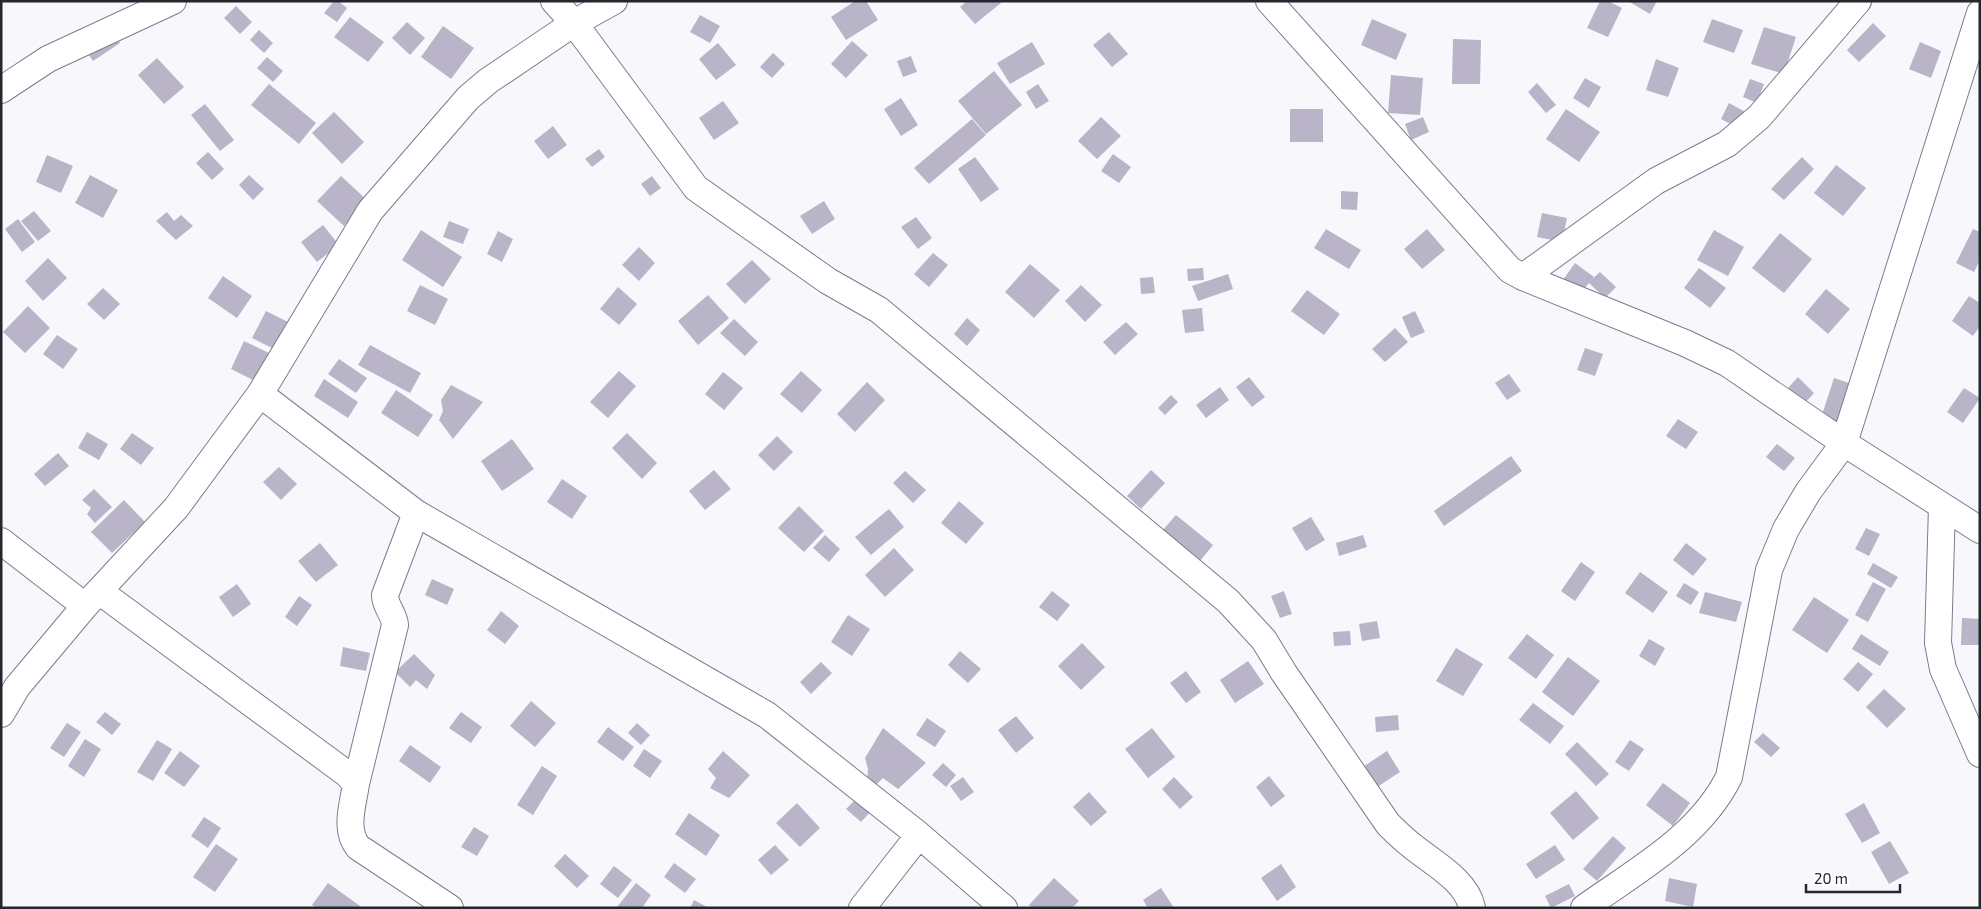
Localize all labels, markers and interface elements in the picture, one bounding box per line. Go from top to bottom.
scale bar [1806,862,1900,894]
text: 20 m [1814,869,1848,887]

